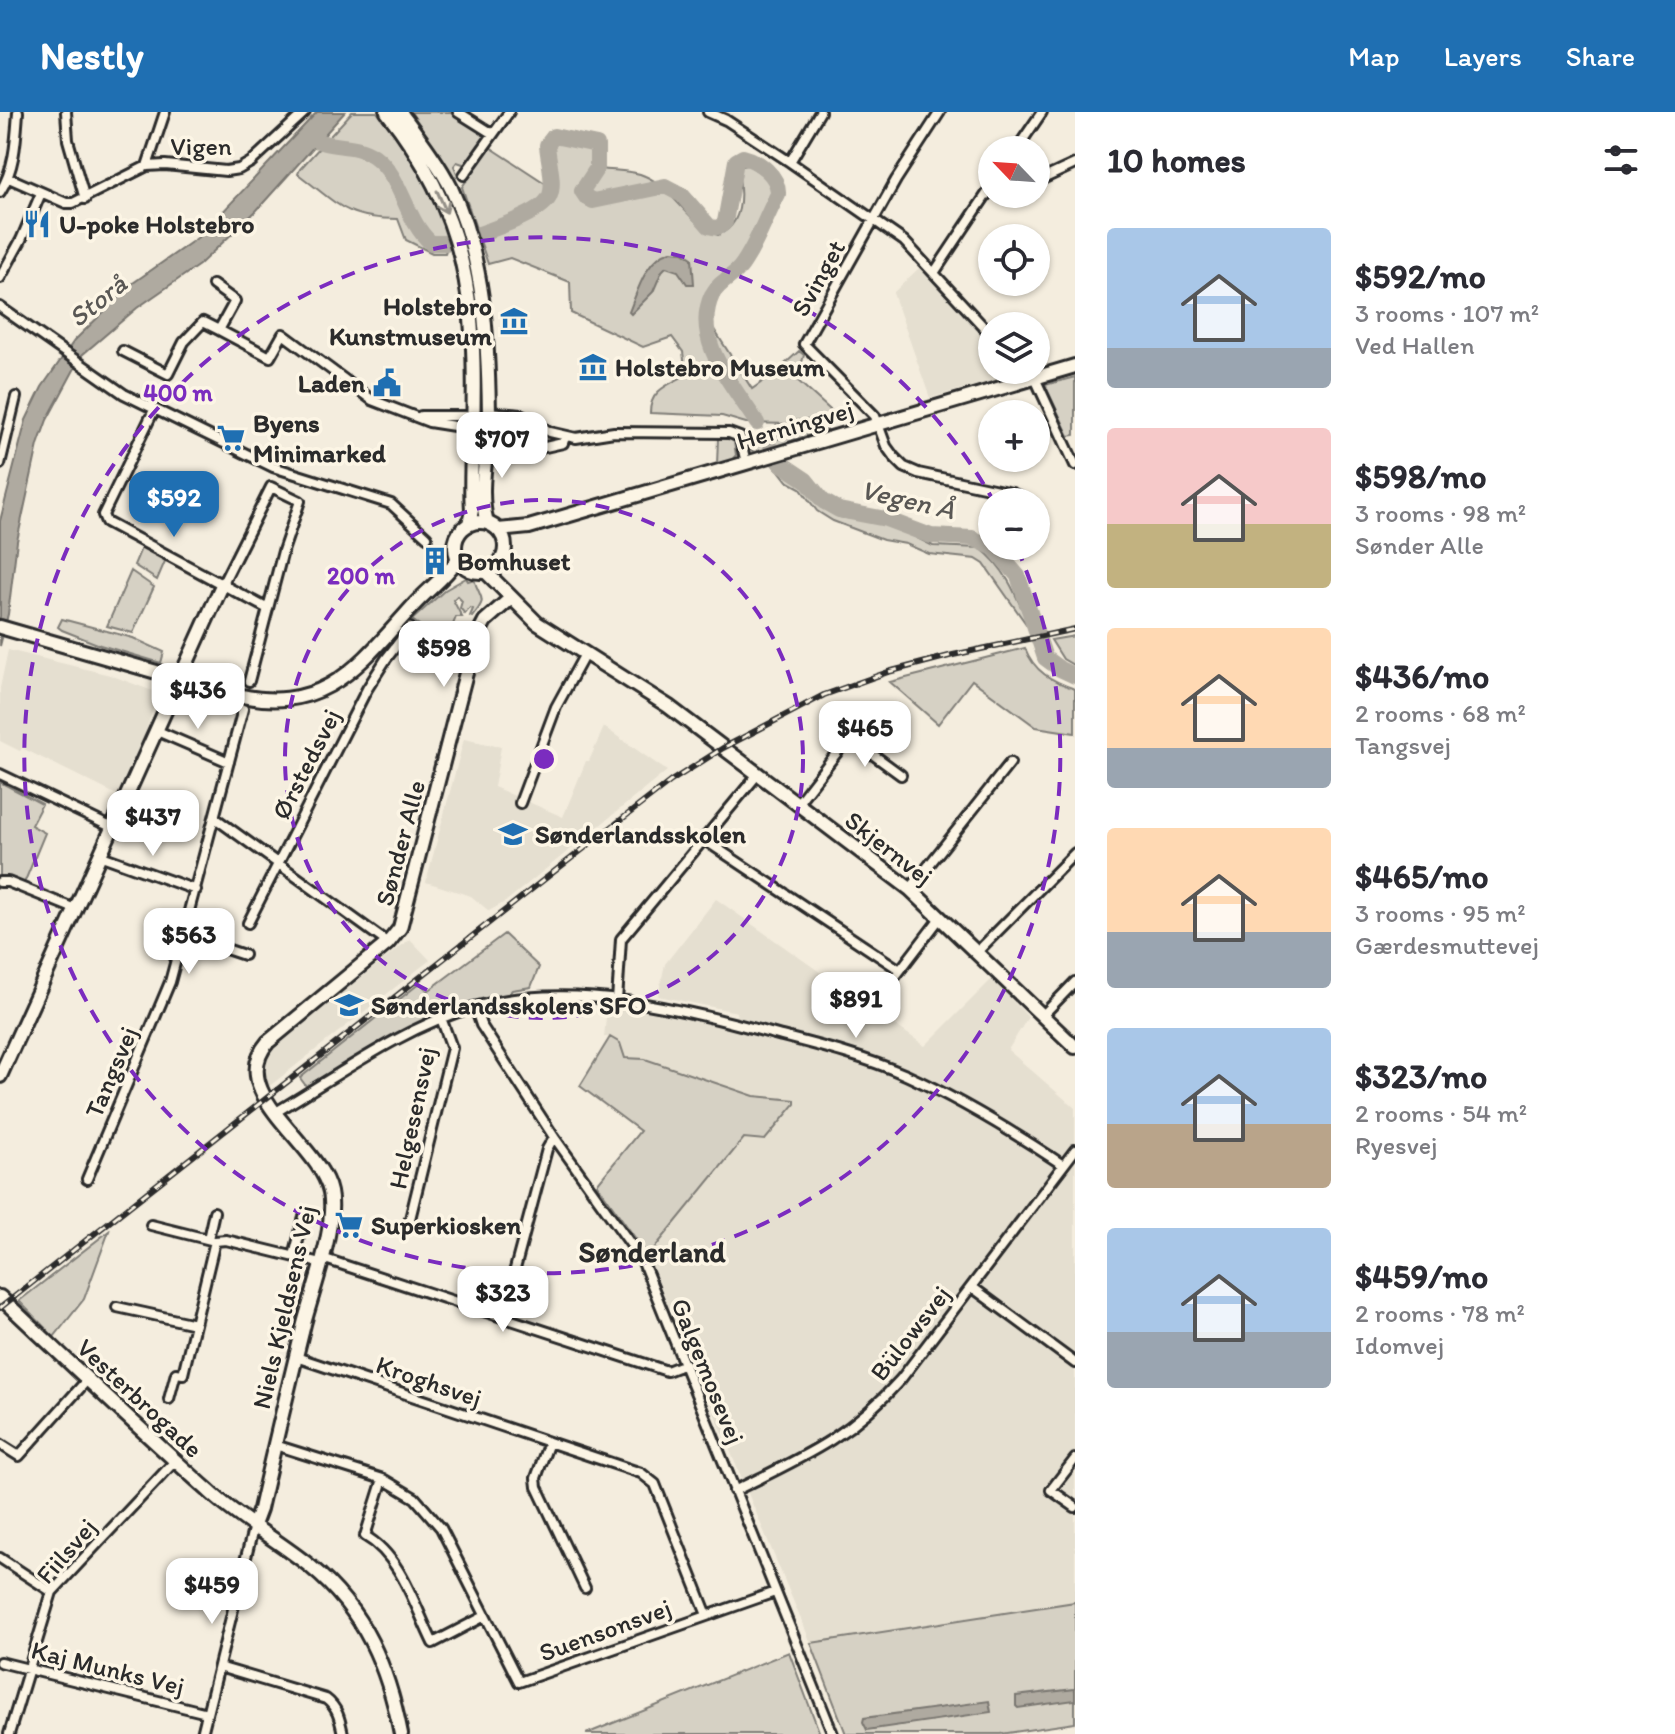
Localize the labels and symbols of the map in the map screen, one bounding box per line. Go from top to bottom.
street label: Vigen [170,130,232,162]
north arrow [978,136,1050,208]
one-way arrow [435,190,450,214]
place label: U-poke Holstebro [59,208,255,240]
restaurant icon: U-poke Holstebro [22,209,52,239]
street label: Svinget [784,234,852,322]
water label: Storå [61,266,134,334]
place label: Holstebro Kunstmuseum [329,290,492,352]
museum icon: Holstebro Kunstmuseum [499,306,529,336]
place label: Holstebro Museum [615,351,825,383]
museum icon: Holstebro Museum [578,352,608,382]
place label: Laden [298,367,365,399]
public building icon: Laden [372,368,402,398]
text: 400 m [143,378,214,407]
street label: Herningvej [733,393,857,457]
place label: Byens Minimarked [253,407,387,469]
pin: $707 [455,412,549,480]
supermarket icon: Byens Minimarked [216,423,246,453]
pin: $592 [127,471,221,539]
water label: Vegen Å [858,472,958,526]
place label: Bomhuset [457,545,571,577]
building icon: Bomhuset [420,546,450,576]
text: 200 m [327,561,396,590]
pin: $598 [397,621,491,689]
pin: $436 [151,663,245,731]
pin: $465 [818,701,912,769]
street label: Ørstedsvej [265,703,347,825]
centre of rings [530,745,558,773]
street label: Sønder Alle [368,777,432,909]
pin: $437 [106,790,200,858]
street label: Skjernvej [839,804,939,892]
place label: Sønderlandsskolen [535,818,746,850]
school or university icon: Sønderlandsskolen [498,819,528,849]
pin: $563 [142,908,236,976]
pin: $891 [809,972,903,1040]
place label: Sønderlandsskolens SFO [371,989,646,1021]
school or university icon: Sønderlandsskolens SFO [334,990,364,1020]
street label: Tangsvej [78,1022,144,1122]
street label: Helgesensvej [381,1044,443,1192]
street label: Niels Kjeldsens Vej [245,1202,323,1412]
place label: Superkiosken [371,1209,521,1241]
supermarket icon: Superkiosken [334,1210,364,1240]
district label: Sønderland [579,1233,726,1270]
pin: $323 [456,1266,550,1334]
street label: Bülowsvej [863,1279,957,1387]
street label: Galgemosevej [664,1293,752,1449]
street label: Vesterbrogade [70,1331,210,1465]
street label: Kroghsvej [372,1348,486,1414]
street label: Fiilsvej [29,1512,103,1590]
pin: $459 [165,1558,259,1626]
street label: Suensonsvej [535,1591,675,1669]
street label: Kaj Munks Vej [28,1634,188,1702]

